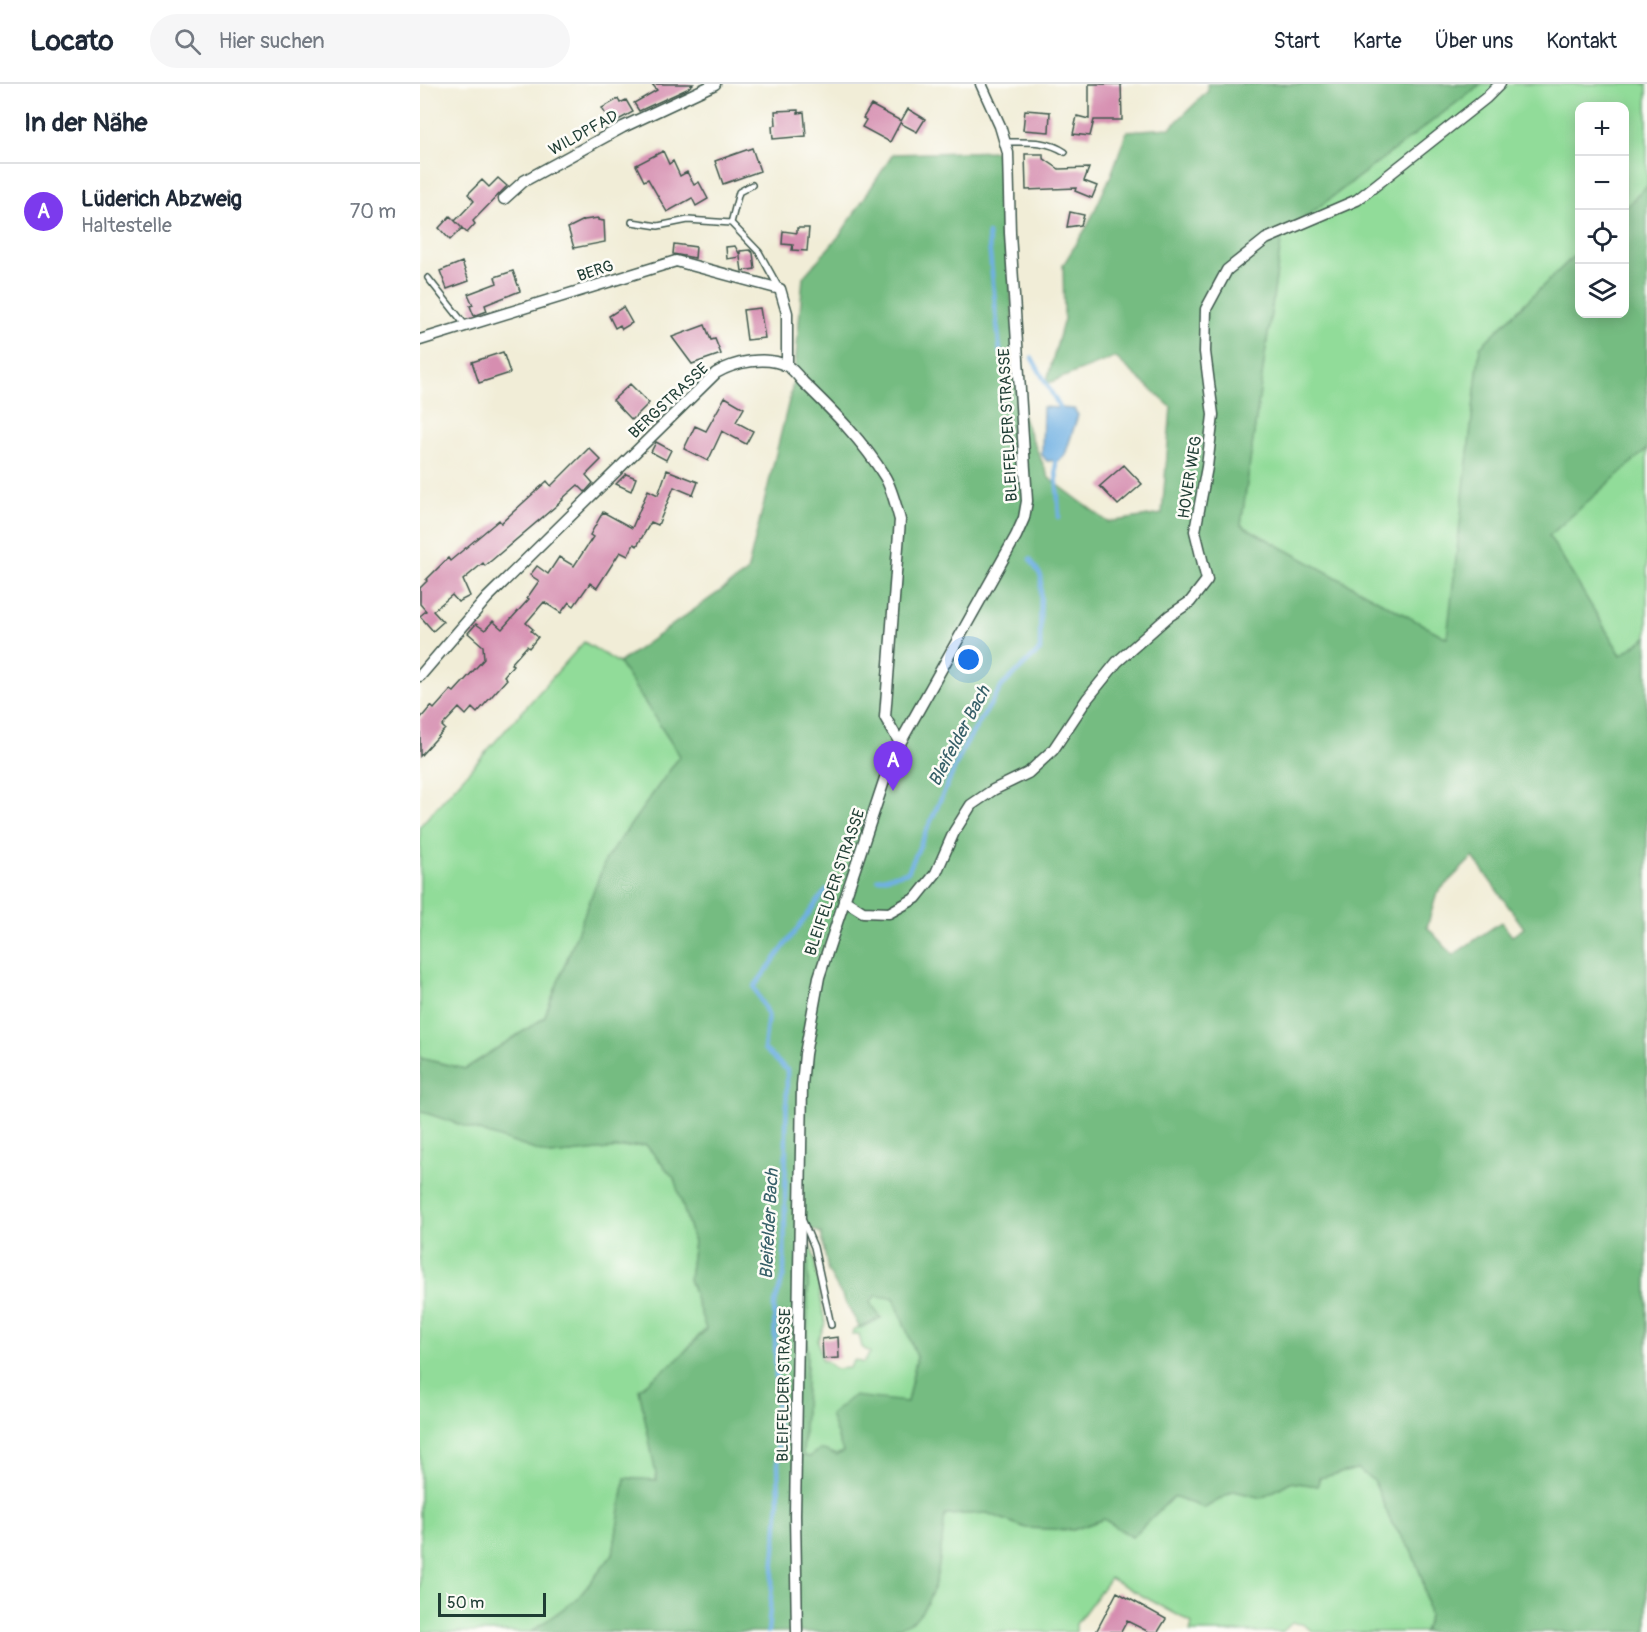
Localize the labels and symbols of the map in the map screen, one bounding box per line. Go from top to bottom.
street label: WILDPFAD [545,106,622,160]
street label: BERG [575,256,616,286]
street label: BLEIFELDER STRASSE [994,348,1022,502]
street label: BERGSTRASSE [625,359,713,443]
street label: HOVER WEG [1174,434,1206,520]
your location [954,645,983,674]
water label: Bleifelder Bach [923,681,996,790]
pin: A [874,742,912,791]
street label: BLEIFELDER STRASSE [800,806,869,958]
water label: Bleifelder Bach [755,1167,784,1280]
street label: BLEIFELDER STRASSE [773,1308,795,1462]
scale bar [438,1590,546,1618]

